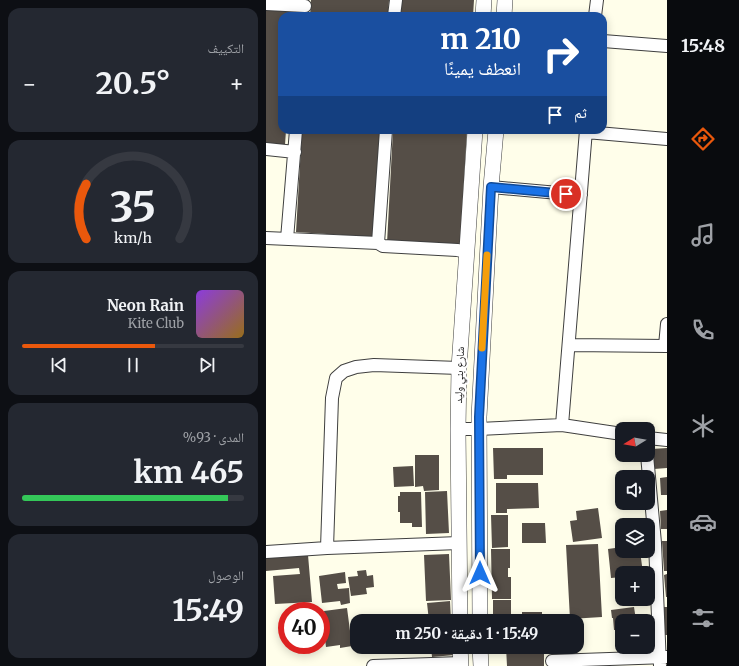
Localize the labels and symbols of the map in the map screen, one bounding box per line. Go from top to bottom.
pin [549,177,583,211]
street label: شارع بني وليد [451,346,469,404]
north arrow [615,422,655,462]
position arrow [459,552,501,594]
speed limit sign: 40 [278,602,330,654]

